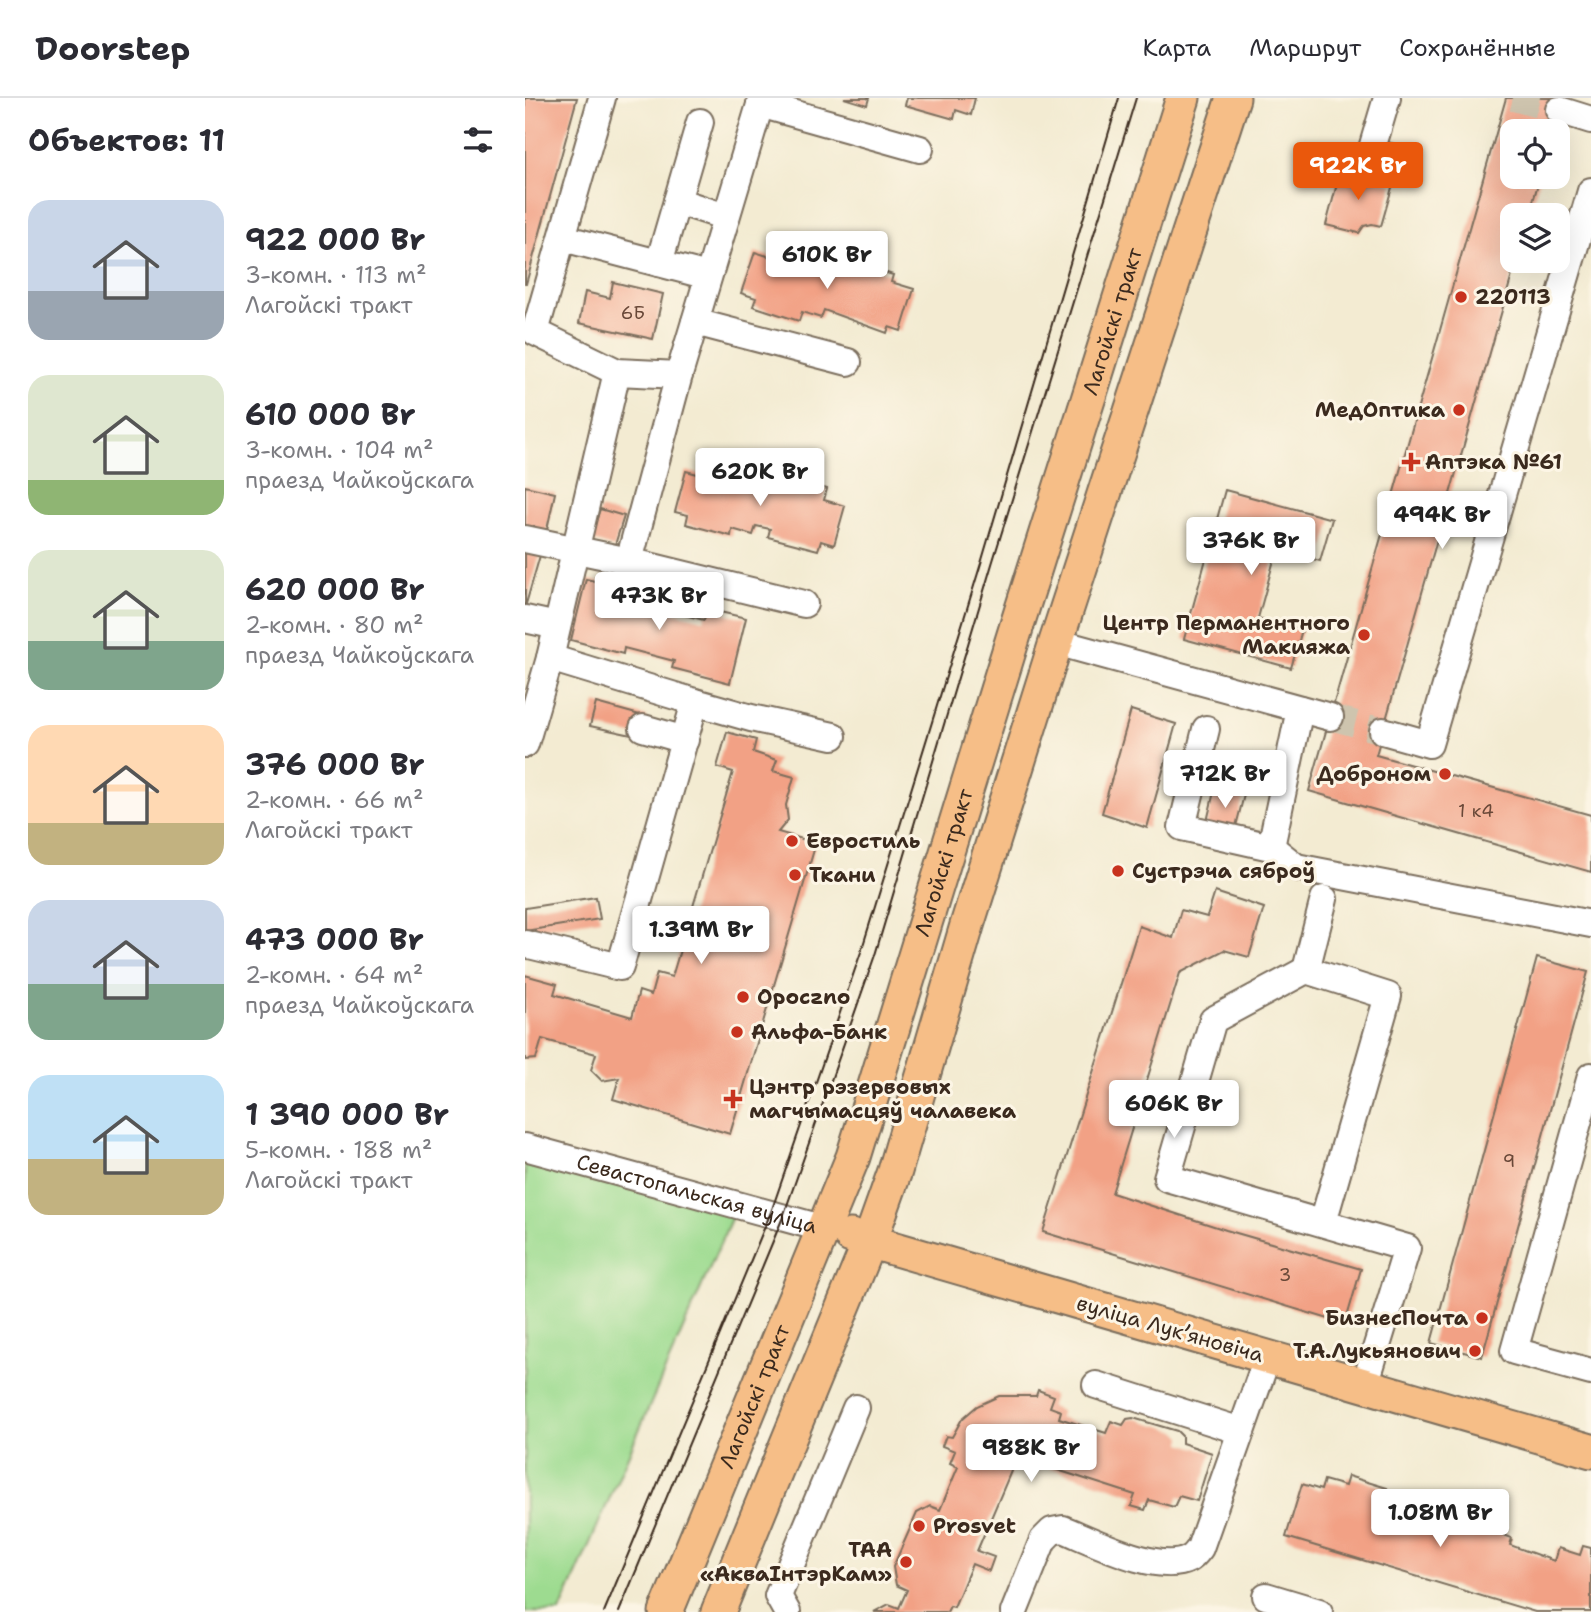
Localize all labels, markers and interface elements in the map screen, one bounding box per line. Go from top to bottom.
text: Doorstep [35,26,190,71]
text: Карта [1143,32,1211,64]
text: Маршрут [1249,32,1361,64]
text: Сохранённые [1399,32,1556,64]
map controls [1500,119,1570,273]
button: locate [1500,119,1570,189]
text: Объектов: 11 [28,120,225,161]
icon: filters [459,121,497,159]
pin: 922K Br [1293,142,1423,202]
text: 922K Br [1309,150,1407,180]
button: layers [1500,203,1570,273]
text: 922 000 Br [245,219,425,260]
icon: home [84,228,168,312]
pin: 610K Br [762,232,892,291]
text: 610K Br [782,239,872,269]
street label: Лагойскі тракт [1076,244,1149,399]
text: 3-комн. · 113 m² [245,260,427,290]
place label: 220113 [1475,283,1551,311]
marker: 220113 [1453,289,1469,305]
text: Лагойскі тракт [245,290,413,320]
house number: 6Б [621,301,645,325]
text: 610 000 Br [245,394,416,435]
place label: МедОптика [1315,396,1446,424]
marker: МедОптика [1451,402,1467,418]
icon: home [84,403,168,487]
text: 3-комн. · 104 m² [245,435,434,465]
pin: 620K Br [695,448,825,508]
place label: Аптэка №61 [1425,448,1562,476]
marker: Аптэка №61 [1403,454,1419,470]
text: 620K Br [711,456,809,486]
text: праезд Чайкоўскага [245,465,474,495]
pin: 494K Br [1377,491,1507,551]
text: 494K Br [1393,499,1491,529]
pin: 376K Br [1186,518,1316,577]
text: 376K Br [1202,525,1300,555]
text: 620 000 Br [245,569,425,610]
pin: 473K Br [594,573,724,632]
icon: home [84,578,168,662]
text: 473K Br [611,580,707,610]
place label: Центр Перманентного Макияжа [1102,609,1351,661]
text: 2-комн. · 80 m² [245,610,424,640]
marker: Центр Перманентного Макияжа [1356,627,1372,643]
text: праезд Чайкоўскага [245,640,474,670]
text: 376 000 Br [245,744,425,785]
pin: 712K Br [1160,750,1290,810]
icon: home [84,753,168,837]
text: 712K Br [1179,758,1271,788]
place label: Доброном [1316,760,1432,788]
marker: Доброном [1437,766,1453,782]
text: 2-комн. · 66 m² [245,785,424,815]
street label: Лагойскі тракт [908,785,980,940]
house number: 1 к4 [1458,799,1494,823]
text: Лагойскі тракт [245,815,413,845]
place label: Евростиль [806,827,920,855]
marker: Евростиль [784,833,800,849]
place label: Сустрэча сяброў [1132,857,1315,885]
place label: Ткани [809,861,876,889]
marker: Сустрэча сяброў [1110,863,1126,879]
marker: Ткани [787,867,803,883]
pin: 1.39M Br [629,906,773,966]
text: 1.39M Br [648,914,754,944]
text: 473 000 Br [245,919,424,960]
icon: home [84,928,168,1012]
text: 2-комн. · 64 m² [245,960,423,990]
place label: Opoczno [757,983,850,1011]
marker: Opoczno [735,989,751,1005]
text: праезд Чайкоўскага [245,990,474,1020]
place label: Альфа-Банк [751,1018,887,1046]
marker: Альфа-Банк [729,1024,745,1040]
place label: Цэнтр рэзервовых магчымасцяў чалавека [749,1073,1017,1125]
pin: 606K Br [1109,1080,1239,1140]
text: 606K Br [1125,1088,1223,1118]
marker: Цэнтр рэзервовых магчымасцяў чалавека [723,1089,743,1109]
text: 1 390 000 Br [245,1094,449,1135]
icon: home [84,1103,168,1187]
text: 5-комн. · 188 m² [245,1135,432,1165]
street label: Севастопальская вуліца [573,1148,820,1240]
house number: 9 [1503,1149,1515,1173]
text: Лагойскі тракт [245,1165,413,1195]
house number: 3 [1279,1263,1291,1287]
street label: вуліца Лукʼяновіча [1073,1289,1267,1369]
place label: БизнесПочта [1325,1304,1469,1332]
marker: БизнесПочта [1474,1310,1490,1326]
street label: Лагойскі тракт [713,1320,797,1473]
place label: Т.А.Лукьянович [1293,1337,1461,1365]
marker: Т.А.Лукьянович [1467,1343,1483,1359]
pin: 988K Br [966,1424,1096,1484]
text: 988K Br [982,1432,1080,1462]
pin: 1.08M Br [1368,1490,1512,1549]
text: 1.08M Br [1387,1497,1493,1527]
place label: Prosvet [933,1512,1016,1540]
marker: Prosvet [911,1518,927,1534]
place label: ТАА «АкваІнтэрКам» [700,1536,892,1588]
marker: ТАА «АкваІнтэрКам» [898,1554,914,1570]

